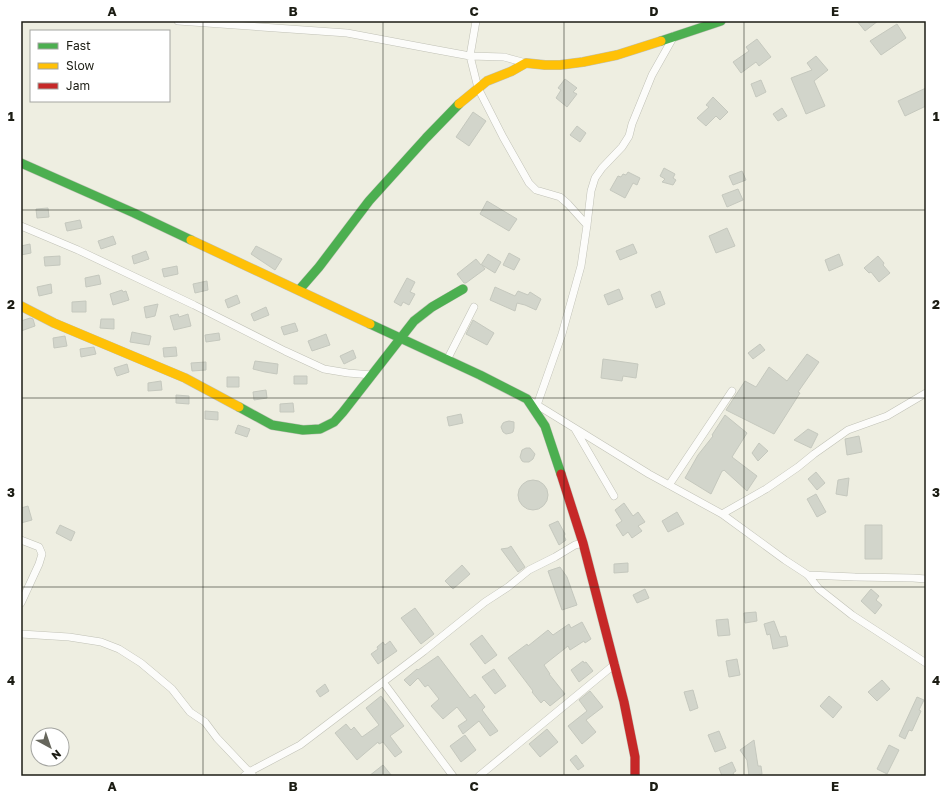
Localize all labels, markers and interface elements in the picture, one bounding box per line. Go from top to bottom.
text: A [107,3,117,19]
text: B [288,3,298,19]
text: C [469,3,479,19]
text: D [649,3,659,19]
text: E [831,3,839,19]
legend [30,30,170,102]
text: Fast [66,38,91,53]
text: Slow [66,58,94,73]
text: Jam [66,78,90,93]
text: 1 [8,108,15,124]
text: 1 [933,108,940,124]
text: 2 [7,296,15,312]
text: 2 [932,296,940,312]
text: 3 [7,484,15,500]
text: 3 [932,484,940,500]
text: 4 [7,672,15,688]
text: 4 [932,672,940,688]
north arrow [30,727,70,767]
text: N [49,747,64,763]
text: A [107,778,117,794]
text: B [288,778,298,794]
text: C [469,778,479,794]
text: D [649,778,659,794]
text: E [831,778,839,794]

